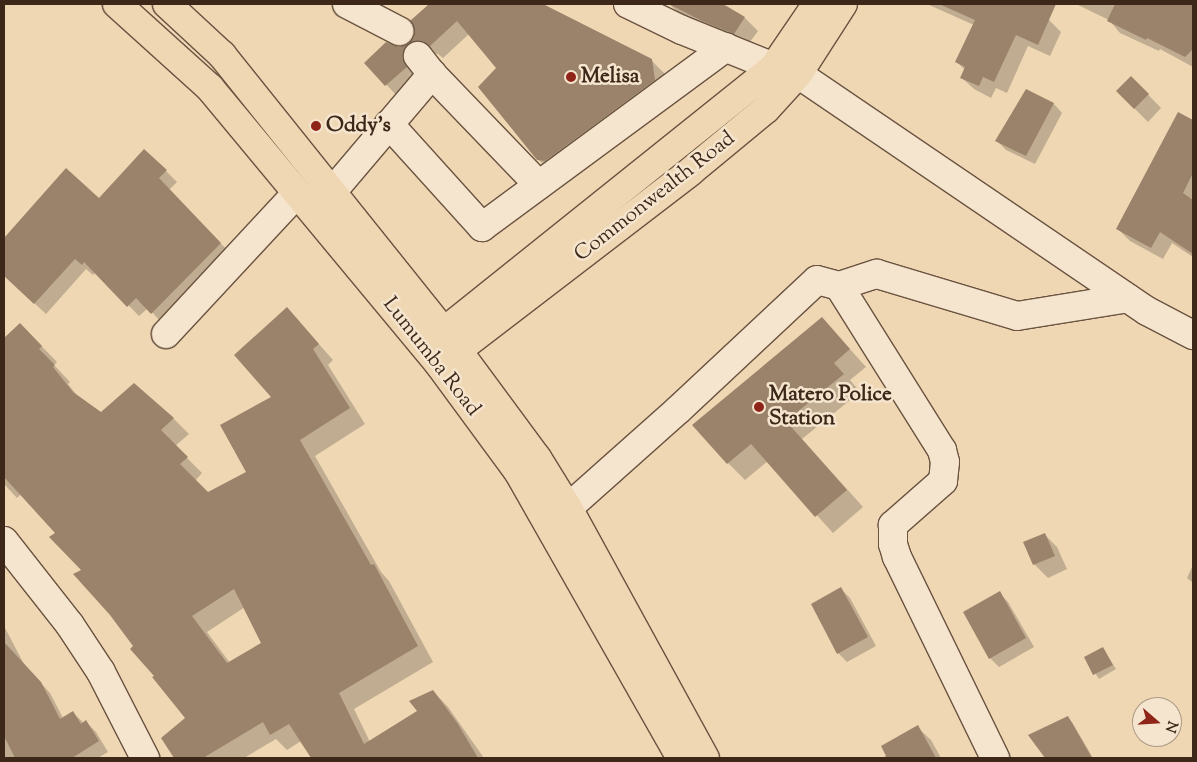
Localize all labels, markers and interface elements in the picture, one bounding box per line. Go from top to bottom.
place label: Melisa [581,64,639,90]
marker: Melisa [565,71,577,83]
place label: Oddy's [326,113,391,139]
marker: Oddy's [310,120,322,132]
street label: Commonwealth Road [570,126,740,268]
street label: Lumumba Road [377,292,485,422]
place label: Matero Police Station [769,382,892,432]
marker: Matero Police Station [753,401,765,413]
north arrow [1132,697,1182,747]
text: N [1159,718,1182,735]

